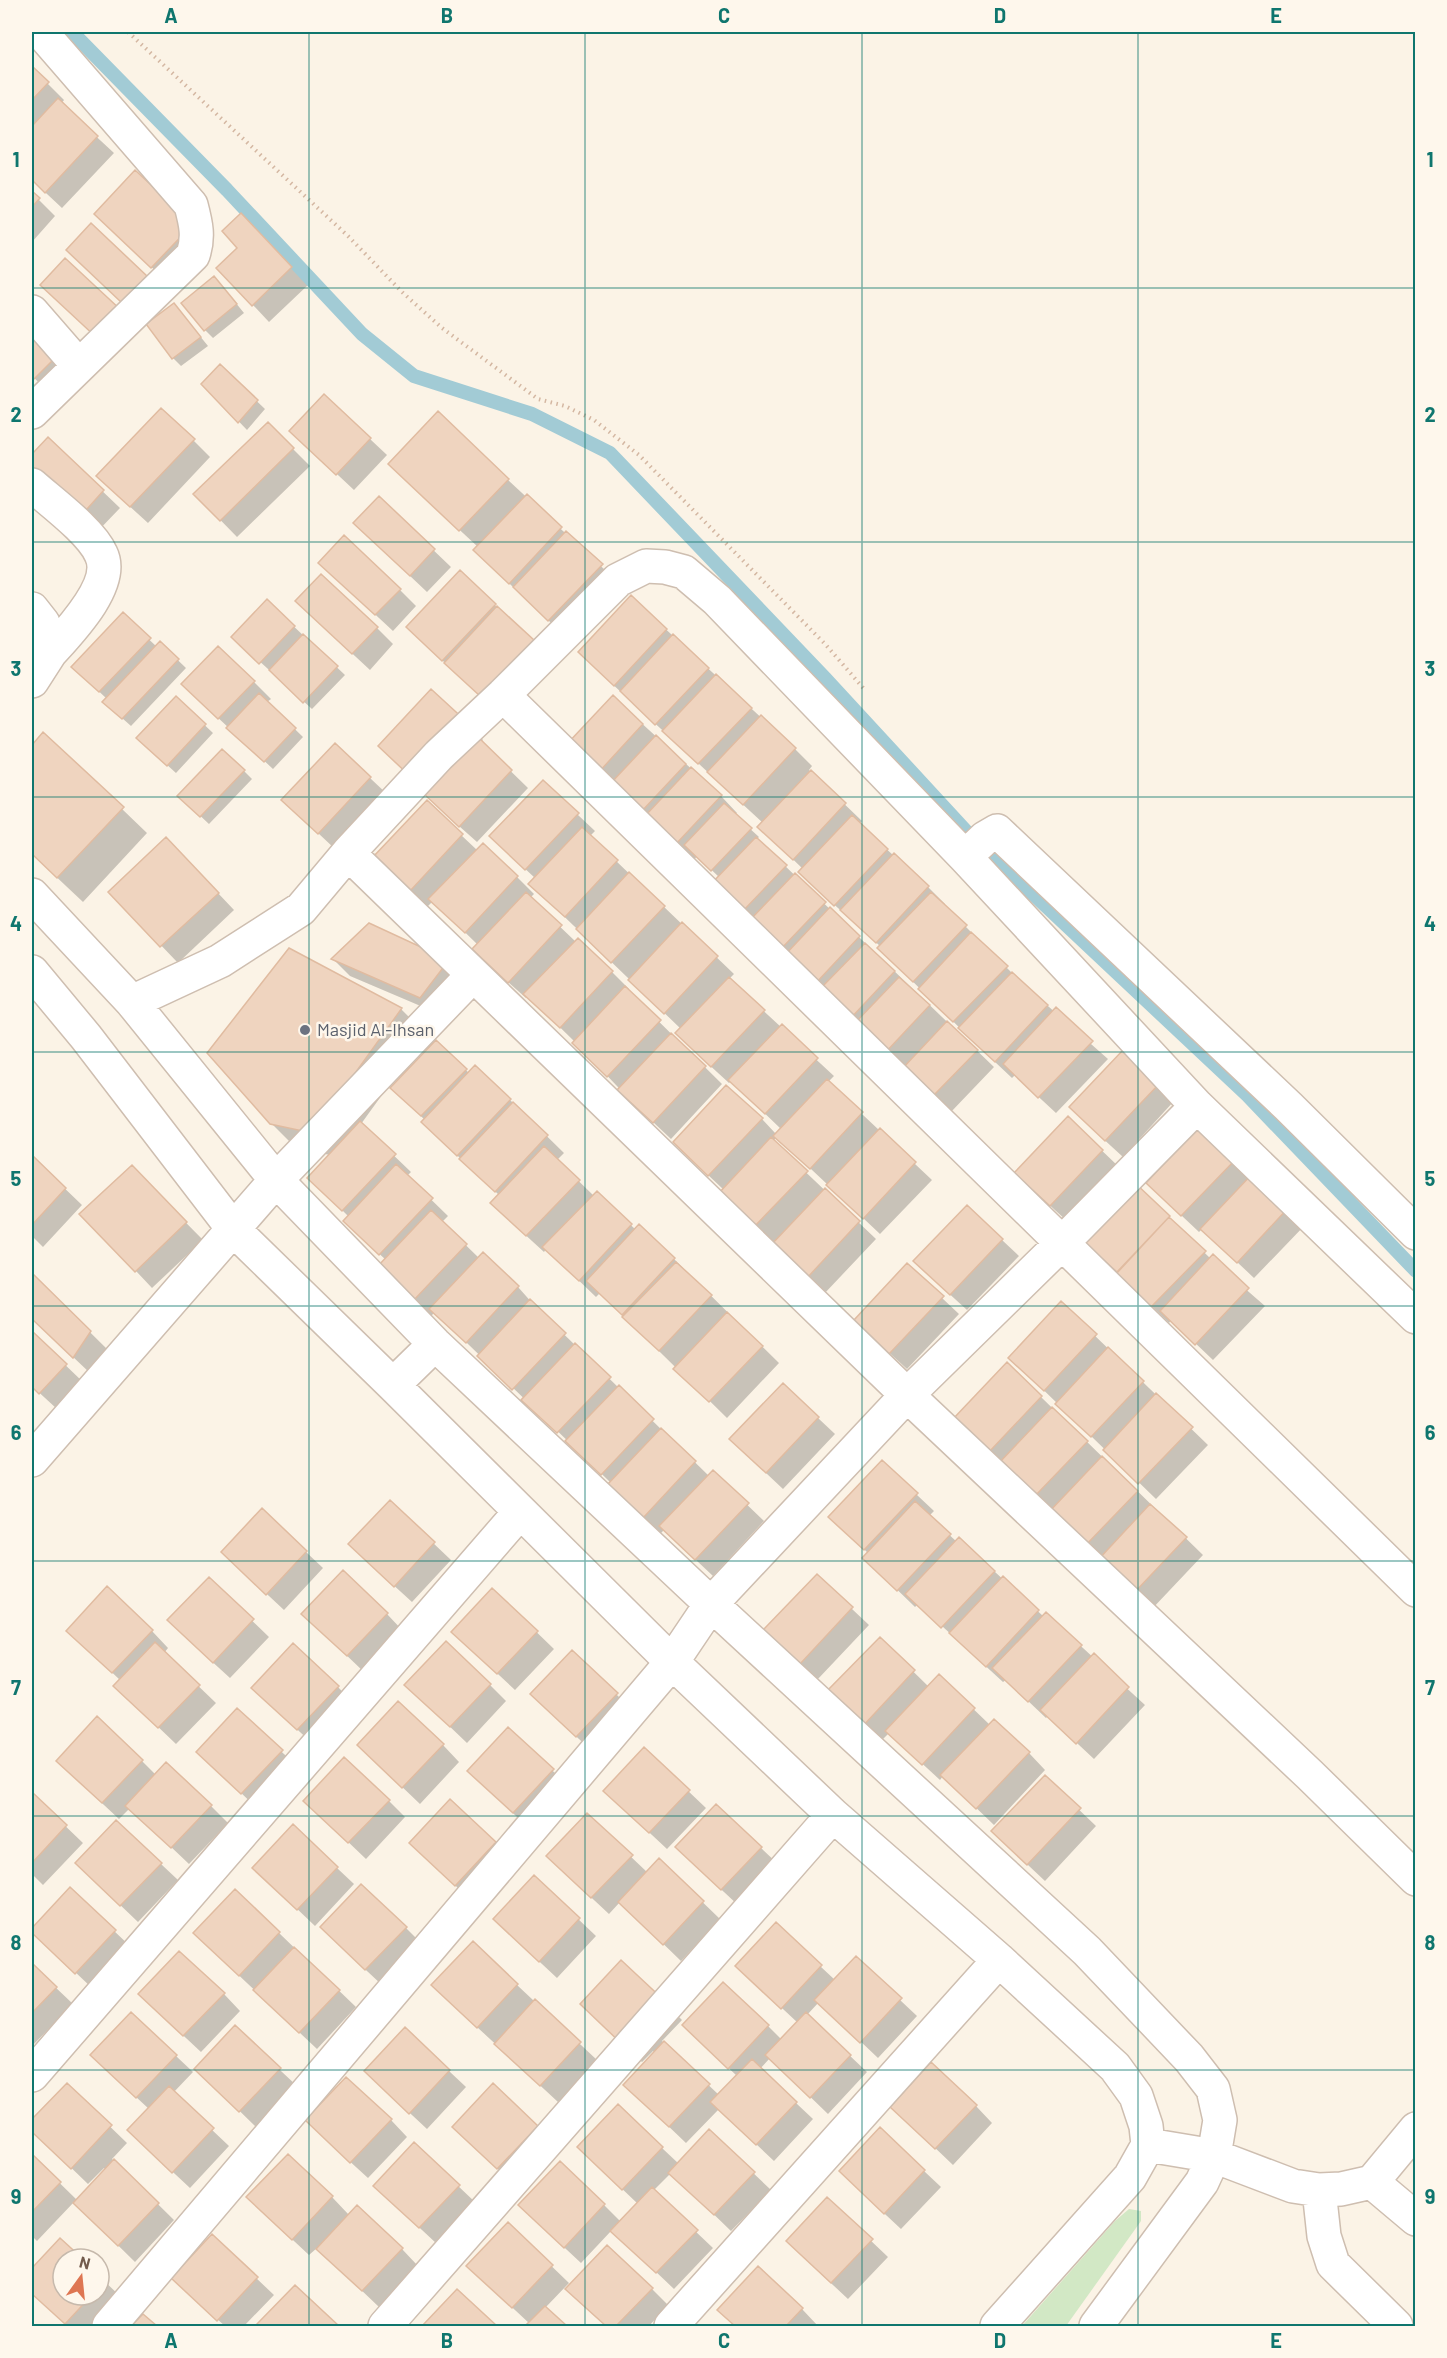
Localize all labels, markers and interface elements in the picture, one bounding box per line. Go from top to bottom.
text: A [164,3,178,27]
text: B [441,3,453,27]
text: C [718,3,730,27]
text: D [994,3,1006,27]
text: E [1270,3,1282,27]
text: 1 [12,147,20,171]
text: 1 [1426,147,1434,171]
text: 2 [10,402,22,426]
text: 2 [1424,402,1436,426]
text: 3 [11,656,21,680]
text: 3 [1425,656,1435,680]
text: 4 [10,911,22,935]
text: 4 [1424,911,1436,935]
place label: Masjid Al-Ihsan [317,1018,434,1040]
marker: Masjid Al-Ihsan [298,1023,312,1037]
text: 5 [11,1166,22,1190]
text: 5 [1425,1166,1436,1190]
text: 6 [11,1420,22,1444]
text: 6 [1425,1420,1436,1444]
text: 7 [11,1675,21,1699]
text: 7 [1425,1675,1435,1699]
text: 8 [11,1930,22,1954]
text: 8 [1425,1930,1436,1954]
text: 9 [11,2184,21,2208]
text: 9 [1425,2184,1435,2208]
north arrow [51,2247,111,2307]
text: N [77,2251,93,2273]
text: A [164,2328,178,2352]
text: B [441,2328,453,2352]
text: C [718,2328,730,2352]
text: D [994,2328,1006,2352]
text: E [1270,2328,1282,2352]

